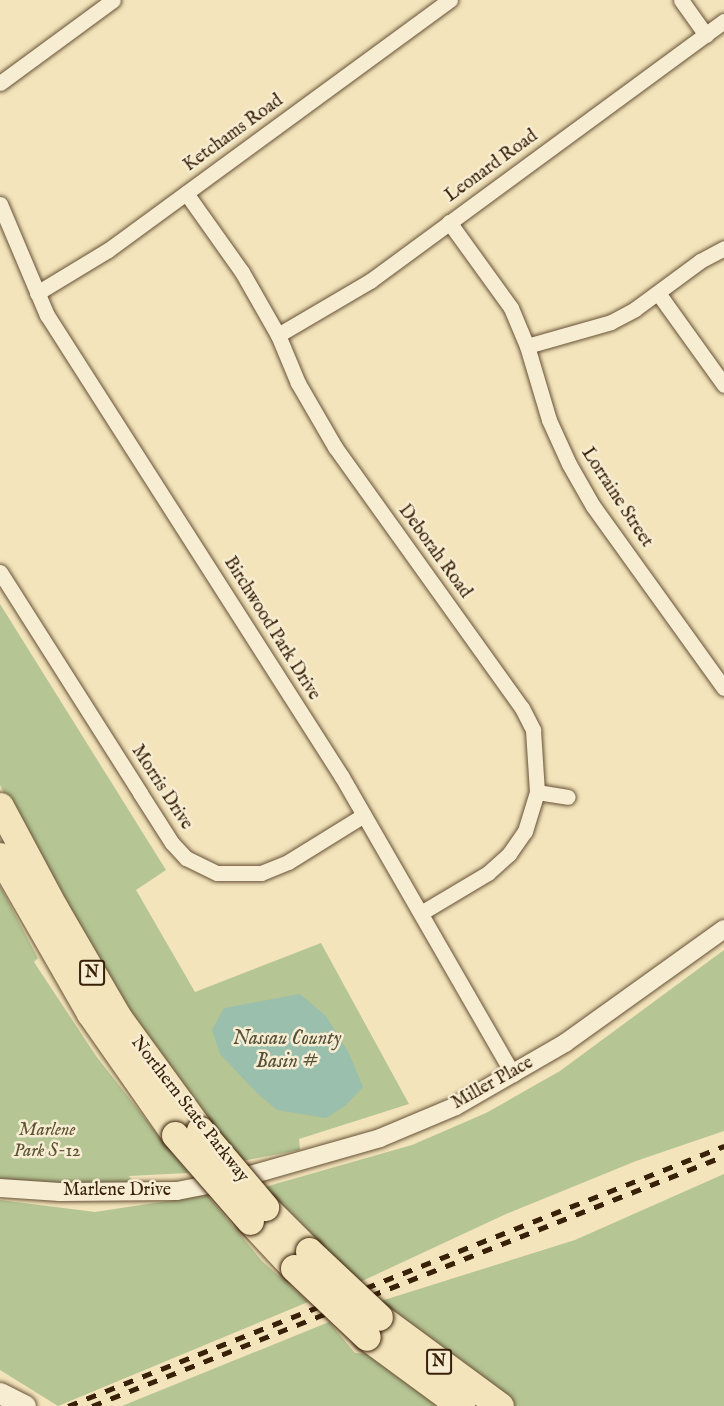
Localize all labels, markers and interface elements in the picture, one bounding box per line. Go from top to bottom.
street label: Ketchams Road [180,91,288,177]
street label: Leonard Road [442,126,542,208]
street label: Lorraine Street [576,444,656,552]
street label: Deborah Road [393,501,475,603]
street label: Birchwood Park Drive [218,553,324,705]
street label: Morris Drive [126,742,196,834]
road number: N [78,960,106,986]
water label: Nassau County Basin # [233,1026,341,1073]
street label: Northern State Parkway [125,1033,253,1187]
street label: Miller Place [449,1053,537,1115]
park label: Marlene Park S-12 [14,1121,80,1164]
street label: Marlene Drive [63,1180,171,1202]
road number: N [426,1349,452,1375]

